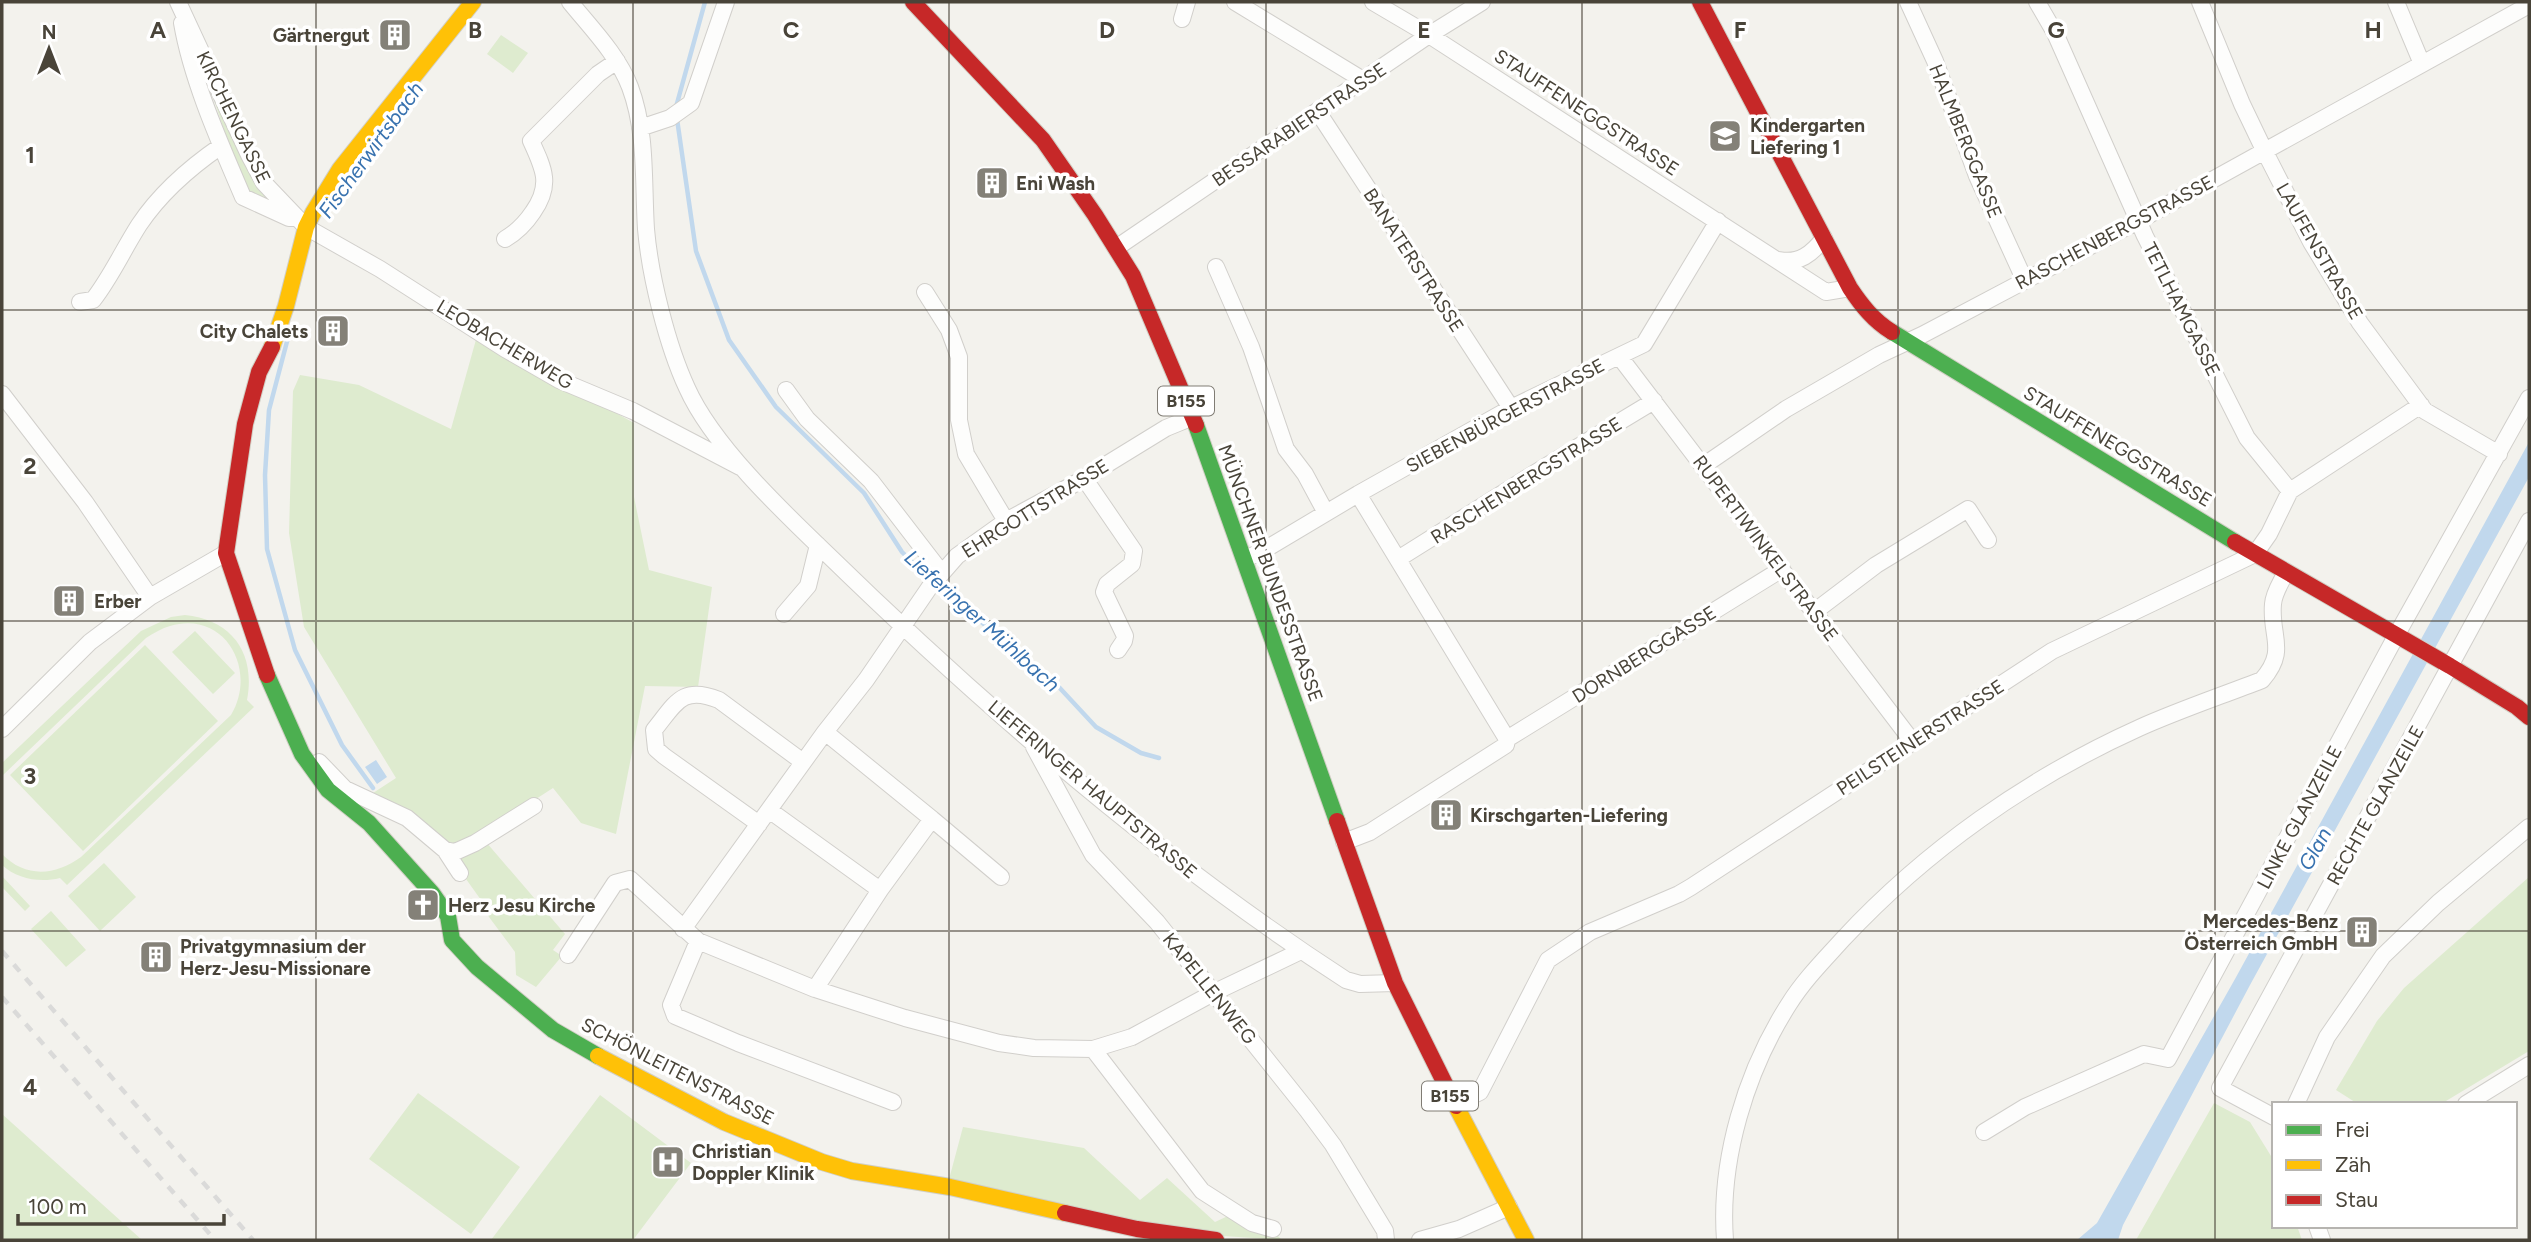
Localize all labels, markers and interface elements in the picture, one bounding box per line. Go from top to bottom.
north arrow [14,14,84,84]
text: A [150,16,167,44]
building icon: Gärtnergut [376,16,414,54]
text: B [468,16,482,44]
text: C [783,16,800,44]
text: D [1099,16,1115,44]
text: E [1417,16,1431,44]
text: F [1734,16,1747,44]
text: G [2047,16,2065,44]
text: H [2364,16,2382,44]
text: N [42,21,56,44]
place label: Gärtnergut [273,24,370,47]
street label: STAUFFENEGGSTRASSE [1490,44,1683,181]
street label: KIRCHENGASSE [192,47,276,187]
street label: BESSARABIERSTRASSE [1208,57,1391,191]
street label: HALMBERGGASSE [1924,61,2007,222]
water label: Fischerwirtsbach [313,77,429,223]
place label: Kindergarten Liefering 1 [1750,114,1865,159]
school or university icon: Kindergarten Liefering 1 [1706,117,1744,155]
text: 1 [25,141,35,169]
building icon: Eni Wash [973,164,1011,202]
street label: RASCHENBERGSTRASSE [2011,170,2217,294]
place label: Eni Wash [1016,172,1095,195]
street label: LAUFENSTRASSE [2271,179,2368,324]
street label: BANATERSTRASSE [1358,184,1469,337]
street label: TETLHAMGASSE [2138,238,2225,380]
street label: LEOBACHERWEG [432,295,577,394]
building icon: City Chalets [314,312,352,350]
place label: City Chalets [200,320,308,343]
street label: SIEBENBÜRGERSTRASSE [1402,353,1608,478]
street label: STAUFFENEGGSTRASSE [2019,381,2216,512]
road number: B155 [1158,386,1214,416]
street label: RASCHENBERGSTRASSE [1426,412,1626,549]
street label: MÜNCHNER BUNDESSTRASSE [1213,441,1328,705]
street label: RUPERTIWINKELSTRASSE [1688,451,1843,646]
text: 2 [23,452,37,480]
street label: EHRGOTTSTRASSE [958,454,1113,563]
water label: Lieferinger Mühlbach [900,544,1065,697]
building icon: Erber [50,582,88,620]
place label: Erber [94,590,141,613]
street label: DORNBERGGASSE [1568,601,1720,708]
street label: PEILSTEINERSTRASSE [1832,675,2008,800]
street label: LIEFERINGER HAUPTSTRASSE [984,695,1202,884]
street label: RECHTE GLANZEILE [2322,721,2429,889]
street label: LINKE GLANZEILE [2252,742,2347,893]
text: 3 [24,762,36,790]
building icon: Kirschgarten-Liefering [1427,796,1465,834]
place label: Kirschgarten-Liefering [1470,804,1668,827]
water label: Glan [2293,823,2336,874]
church icon: Herz Jesu Kirche [404,886,442,924]
place label: Herz Jesu Kirche [448,894,596,917]
place label: Mercedes-Benz Österreich GmbH [2184,910,2338,955]
building icon: Mercedes-Benz Österreich GmbH [2343,913,2381,951]
street label: KAPELLENWEG [1158,928,1261,1049]
place label: Privatgymnasium der Herz-Jesu-Missionare [180,935,371,980]
building icon: Privatgymnasium der Herz-Jesu-Missionare [137,938,175,976]
street label: SCHÖNLEITENSTRASSE [578,1013,778,1130]
text: 4 [23,1073,37,1101]
road number: B155 [1422,1082,1478,1111]
legend [2272,1102,2517,1228]
text: Frei [2335,1117,2370,1142]
place label: Christian Doppler Klinik [692,1140,815,1185]
hospital icon: Christian Doppler Klinik [649,1143,687,1181]
text: Zäh [2335,1152,2371,1177]
scale bar [18,1182,224,1226]
text: Stau [2335,1187,2378,1212]
text: 100 m [28,1194,87,1219]

